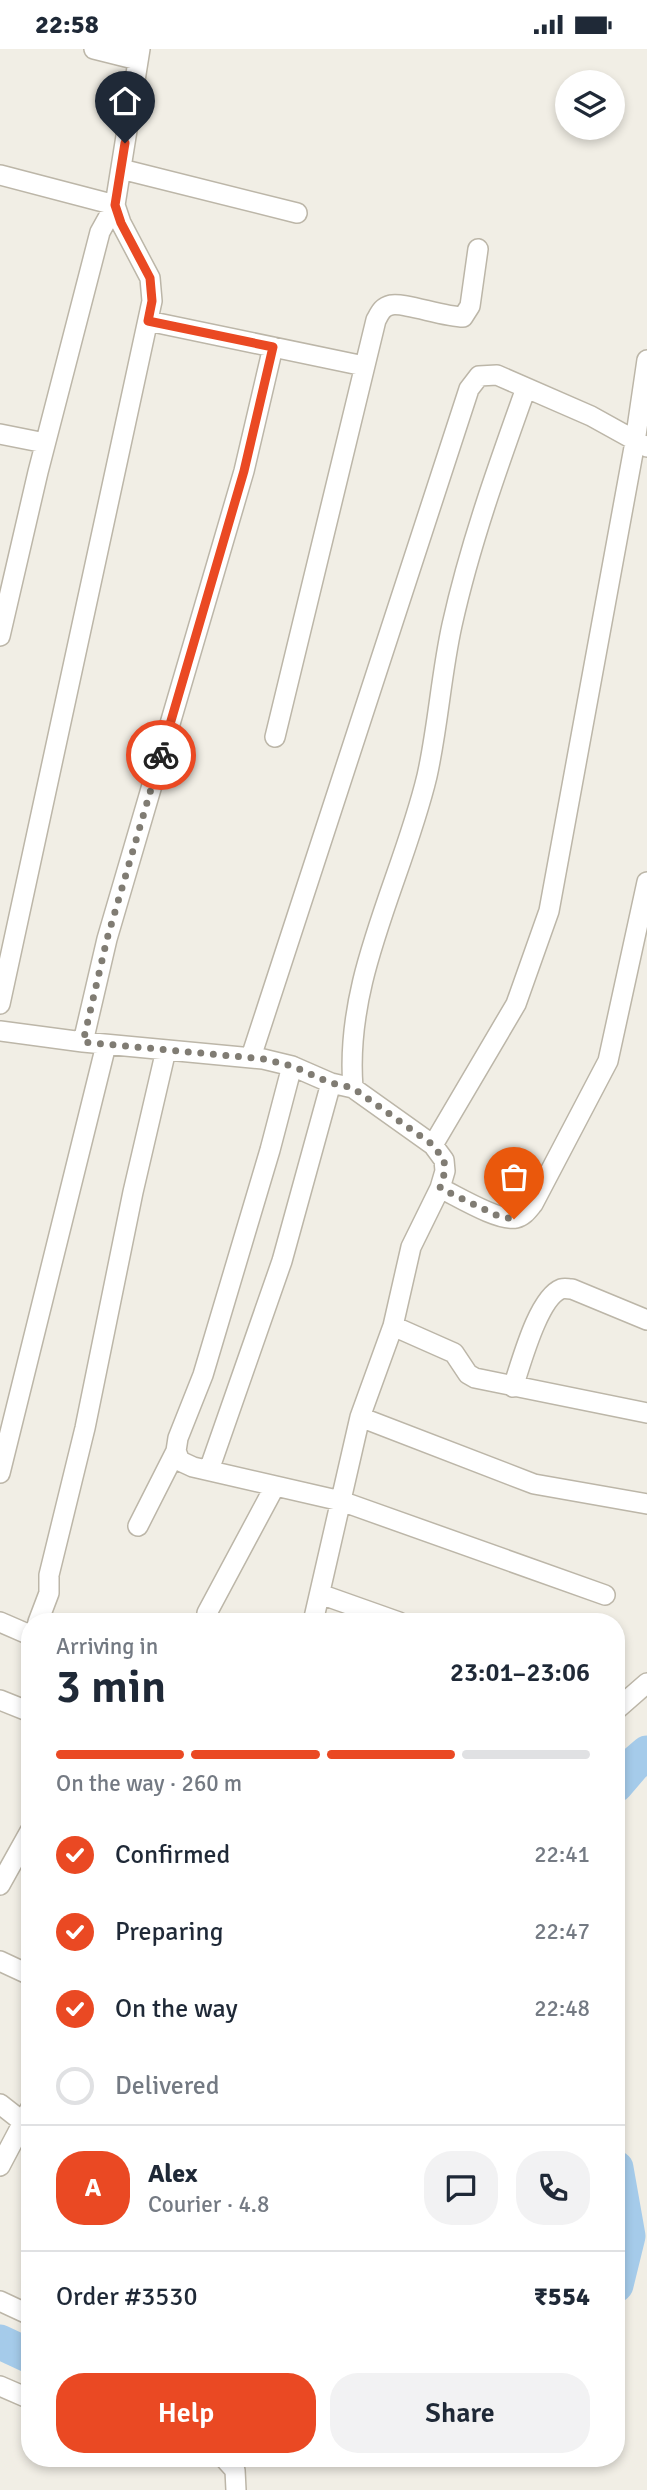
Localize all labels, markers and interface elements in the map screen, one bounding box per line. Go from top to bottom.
text: 22:58 [35,9,99,41]
map controls [555,70,625,140]
button: layers [555,70,625,140]
pin [95,71,155,143]
icon: home [106,82,144,120]
courier [126,720,196,790]
icon: bike [142,736,180,774]
pin [484,1147,544,1219]
icon: bag [495,1158,533,1196]
text: Arriving in [56,1632,158,1661]
text: 23:01–23:06 [450,1657,590,1689]
text: 3 min [56,1659,166,1715]
text: On the way · 260 m [56,1769,242,1798]
icon: check [56,1836,94,1874]
text: Confirmed [115,1839,230,1871]
text: 22:41 [534,1840,590,1869]
icon: check [56,1913,94,1951]
text: Preparing [115,1916,223,1948]
text: 22:47 [534,1917,590,1946]
icon: check [56,1990,94,2028]
text: On the way [115,1993,238,2025]
text: 22:48 [534,1994,590,2023]
text: Delivered [115,2070,220,2102]
button: chat [424,2151,498,2225]
button: phone [516,2151,590,2225]
text: Alex [148,2158,198,2190]
text: A [85,2172,101,2204]
text: Courier · 4.8 [148,2190,269,2219]
text: Order #3530 [56,2281,197,2313]
text: ₹554 [534,2281,590,2313]
button: Help [56,2373,316,2453]
button: Share [330,2373,590,2453]

